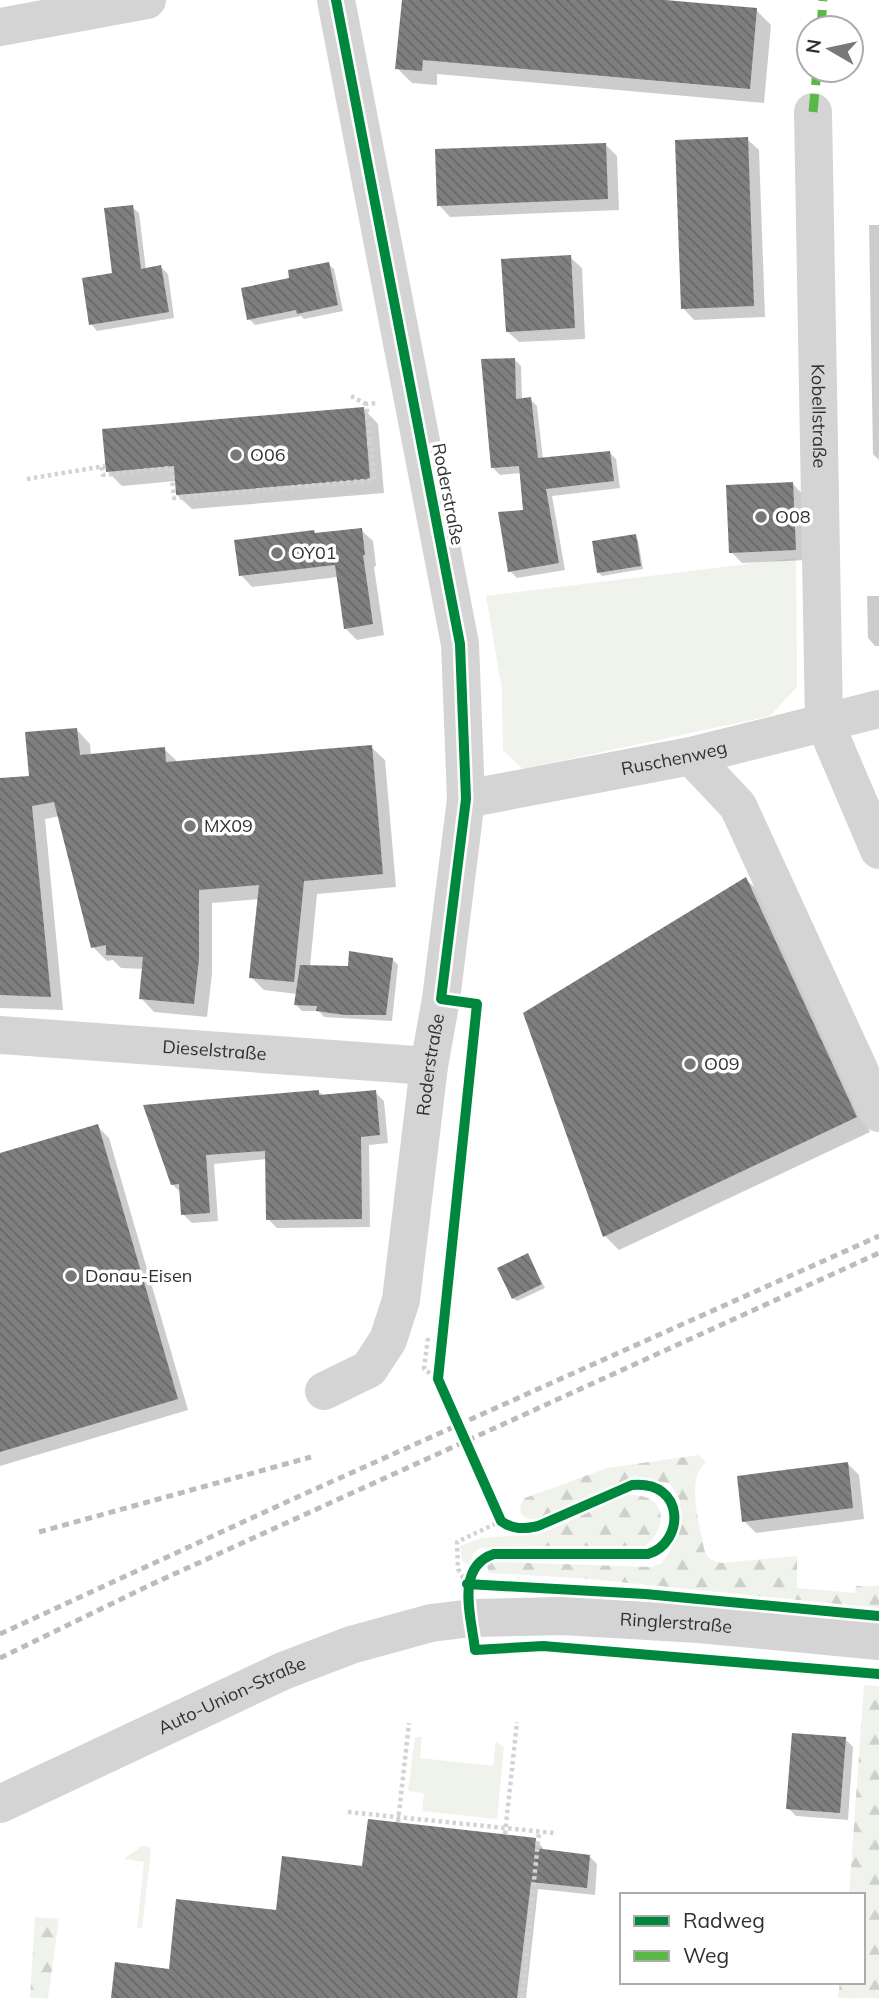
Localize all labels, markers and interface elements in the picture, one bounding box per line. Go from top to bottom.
north arrow [795,14,865,84]
text: N [800,37,826,55]
street label: Kobellstraße [807,364,831,468]
street label: Roderstraße [427,441,470,547]
place label: O06 [250,443,286,466]
marker: O06 [228,447,244,463]
place label: O08 [775,505,811,528]
marker: O08 [753,509,769,525]
place label: OY01 [291,541,337,564]
marker: OY01 [269,545,285,561]
street label: Ruschenweg [619,735,729,780]
place label: MX09 [204,814,253,837]
marker: MX09 [182,818,198,834]
street label: Roderstraße [411,1012,449,1117]
street label: Dieselstraße [162,1035,267,1065]
place label: O09 [704,1052,740,1075]
marker: O09 [682,1056,698,1072]
place label: Donau-Eisen [85,1264,192,1287]
marker: Donau-Eisen [63,1268,79,1284]
street label: Ringlerstraße [619,1607,733,1638]
street label: Auto-Union-Straße [154,1651,309,1739]
legend [620,1893,865,1984]
text: Radweg [683,1907,765,1933]
text: Weg [683,1942,729,1968]

